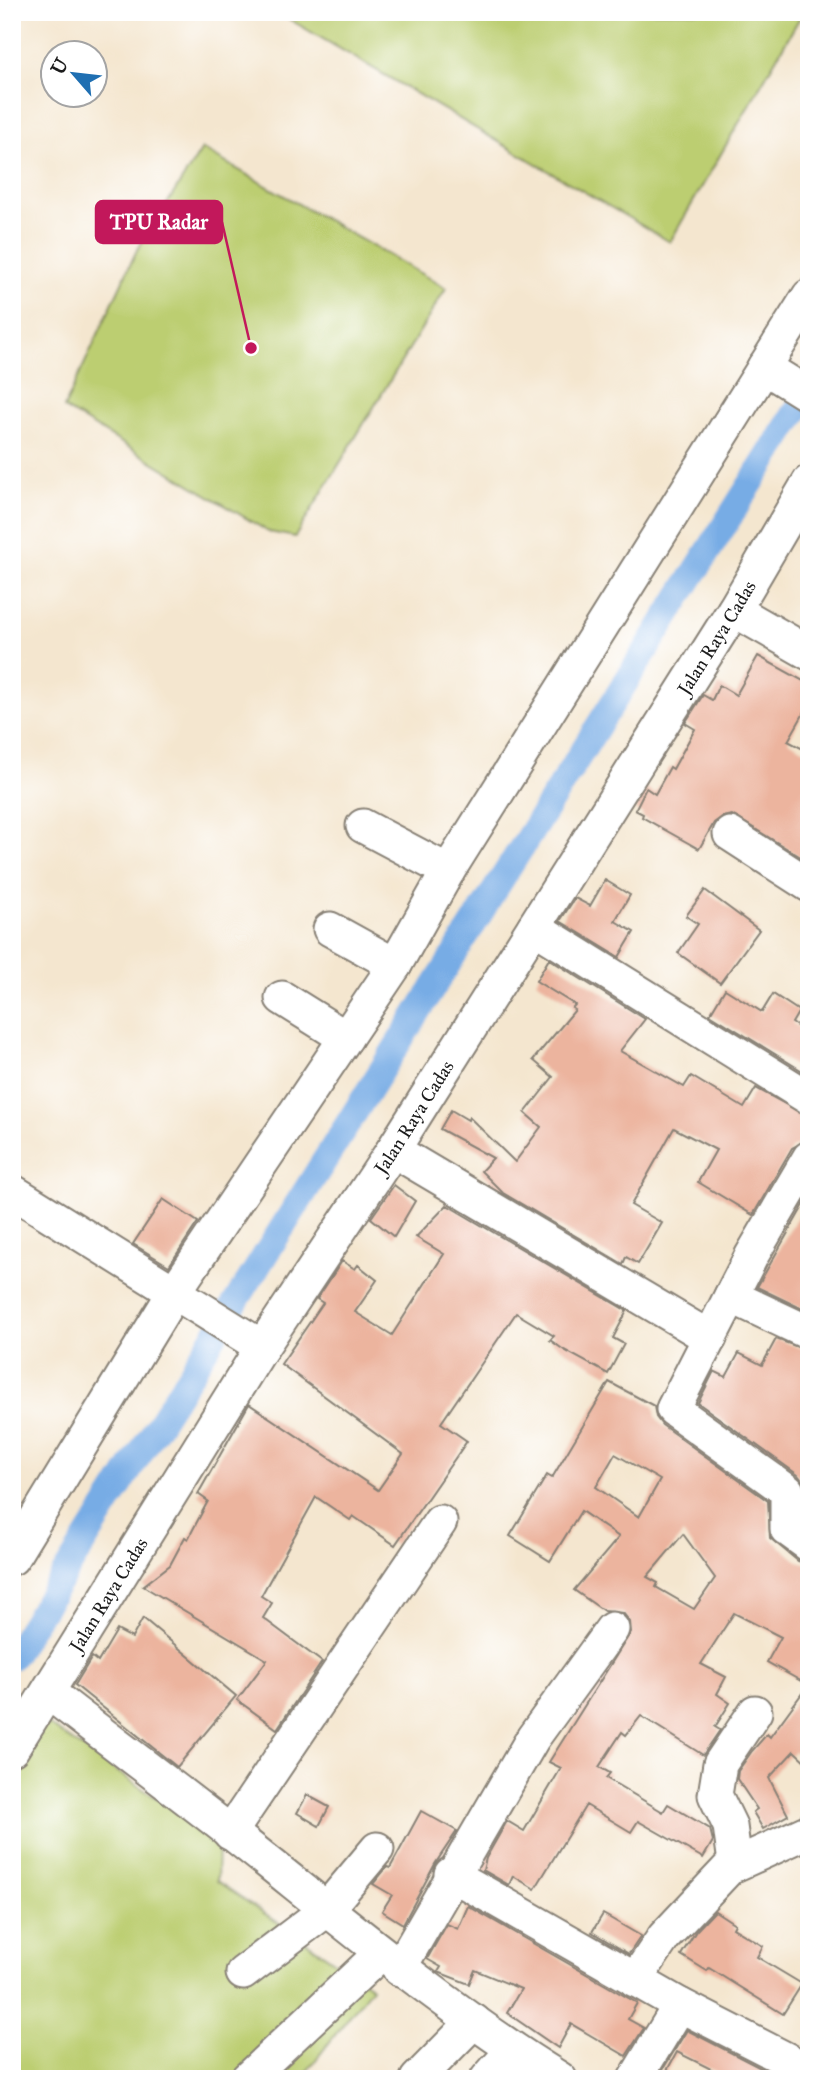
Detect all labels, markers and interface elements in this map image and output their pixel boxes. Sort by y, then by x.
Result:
north arrow [38,38,108,108]
text: U [46,53,74,78]
callout: TPU Radar [96,201,222,243]
text: TPU Radar [109,209,209,235]
street label: Jalan Raya Cadas [671,576,760,701]
street label: Jalan Raya Cadas [368,1056,458,1180]
street label: Jalan Raya Cadas [63,1533,152,1658]

